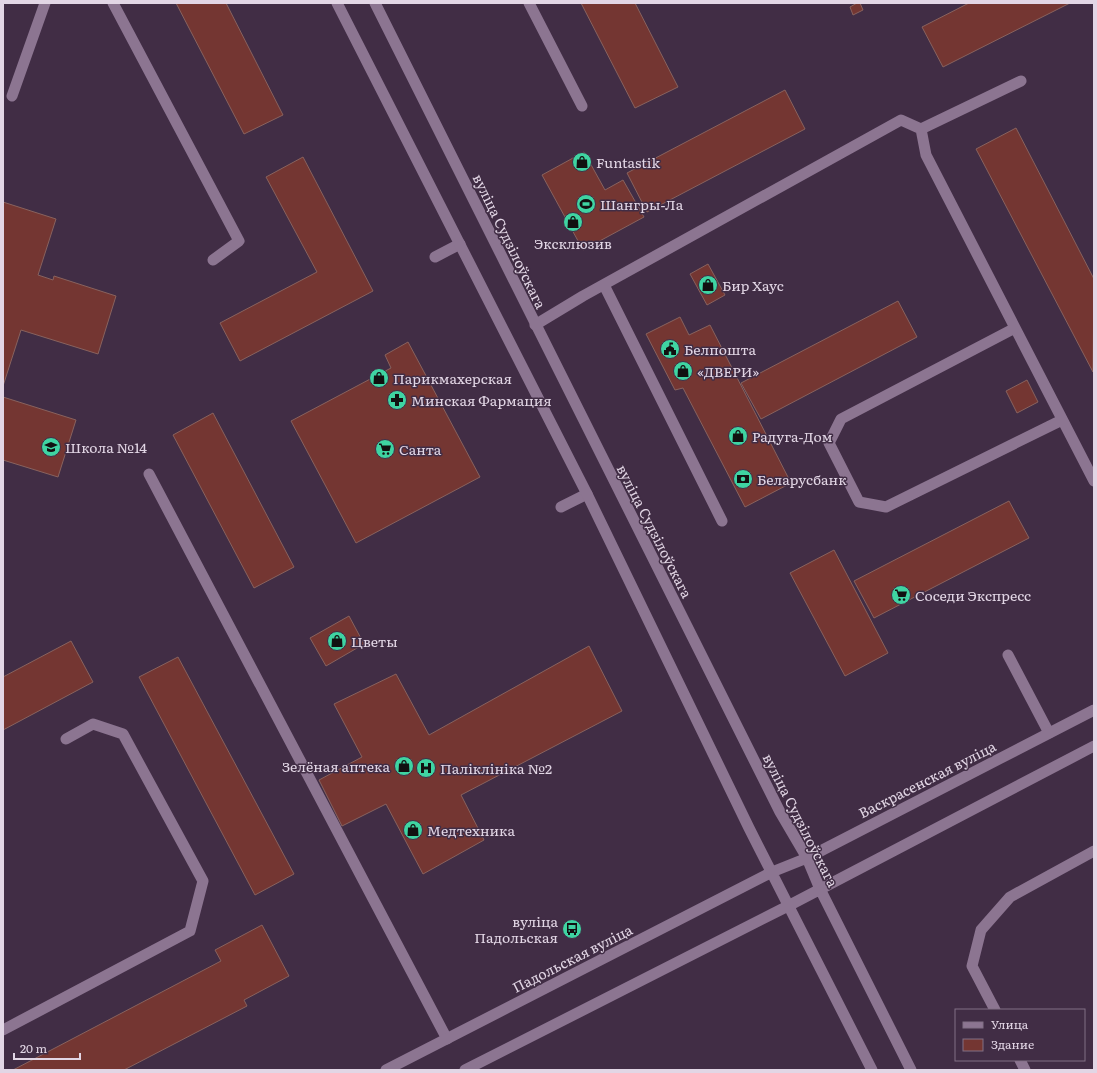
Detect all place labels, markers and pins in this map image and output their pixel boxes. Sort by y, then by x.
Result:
shop icon: Funtastik [571,151,593,173]
place label: Funtastik [596,152,660,172]
sports icon: Шангры-Ла [575,193,597,215]
place label: Шангры-Ла [600,194,684,214]
shop icon: Эксклюзив [562,211,584,233]
place label: Эксклюзив [534,233,612,253]
shop icon: Бир Хаус [697,274,719,296]
place label: Бир Хаус [722,275,784,295]
public building icon: Белпошта [659,338,681,360]
place label: Белпошта [684,339,757,359]
shop icon: «ДВЕРИ» [672,360,694,382]
place label: «ДВЕРИ» [697,361,759,381]
shop icon: Парикмахерская [368,367,390,389]
place label: Парикмахерская [393,368,512,388]
pharmacy icon: Минская Фармация [386,389,408,411]
place label: Минская Фармация [411,390,552,410]
shop icon: Радуга-Дом [727,425,749,447]
place label: Радуга-Дом [752,426,833,446]
school or university icon: Школа №14 [40,436,62,458]
place label: Школа №14 [65,437,147,457]
supermarket icon: Санта [374,438,396,460]
place label: Санта [399,439,442,459]
bank icon: Беларусбанк [732,468,754,490]
place label: Беларусбанк [757,469,847,489]
supermarket icon: Соседи Экспресс [890,584,912,606]
place label: Соседи Экспресс [915,585,1031,605]
shop icon: Цветы [326,630,348,652]
place label: Цветы [351,631,398,651]
shop icon: Зелёная аптека [393,755,415,777]
place label: Зелёная аптека [282,756,390,776]
hospital icon: Паліклініка №2 [415,757,437,779]
place label: Паліклініка №2 [440,758,552,778]
shop icon: Медтехника [402,819,424,841]
place label: Медтехника [427,820,516,840]
place label: вуліца Падольская [474,911,558,947]
bus stop icon: вуліца Падольская [561,918,583,940]

